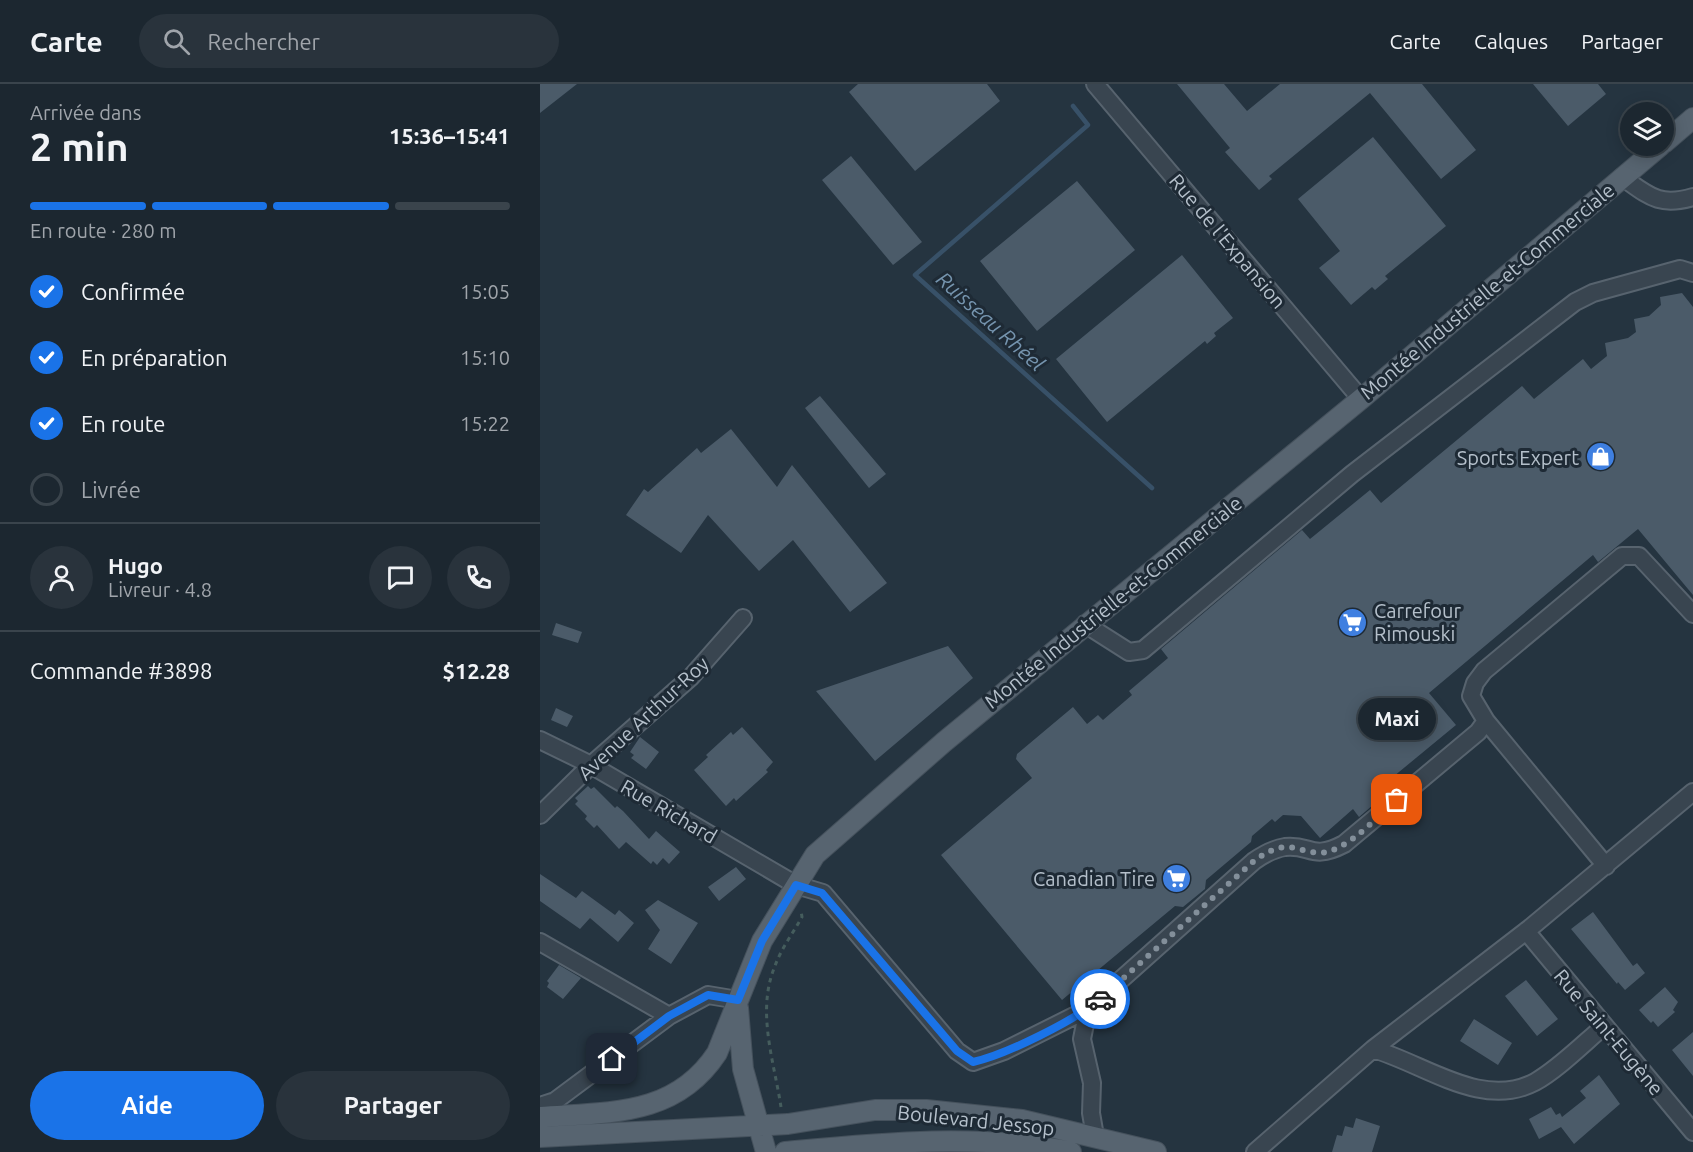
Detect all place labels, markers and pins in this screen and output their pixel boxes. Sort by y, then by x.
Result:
shop icon: Sports Expert [1584,441,1616,473]
place label: Sports Expert [1457,446,1579,469]
place label: Carrefour Rimouski [1374,599,1461,645]
supermarket icon: Carrefour Rimouski [1337,606,1369,638]
callout: Maxi [1358,698,1436,740]
pin [1371,774,1422,825]
supermarket icon: Canadian Tire [1160,862,1192,894]
place label: Canadian Tire [1033,867,1155,890]
pin [586,1033,637,1084]

